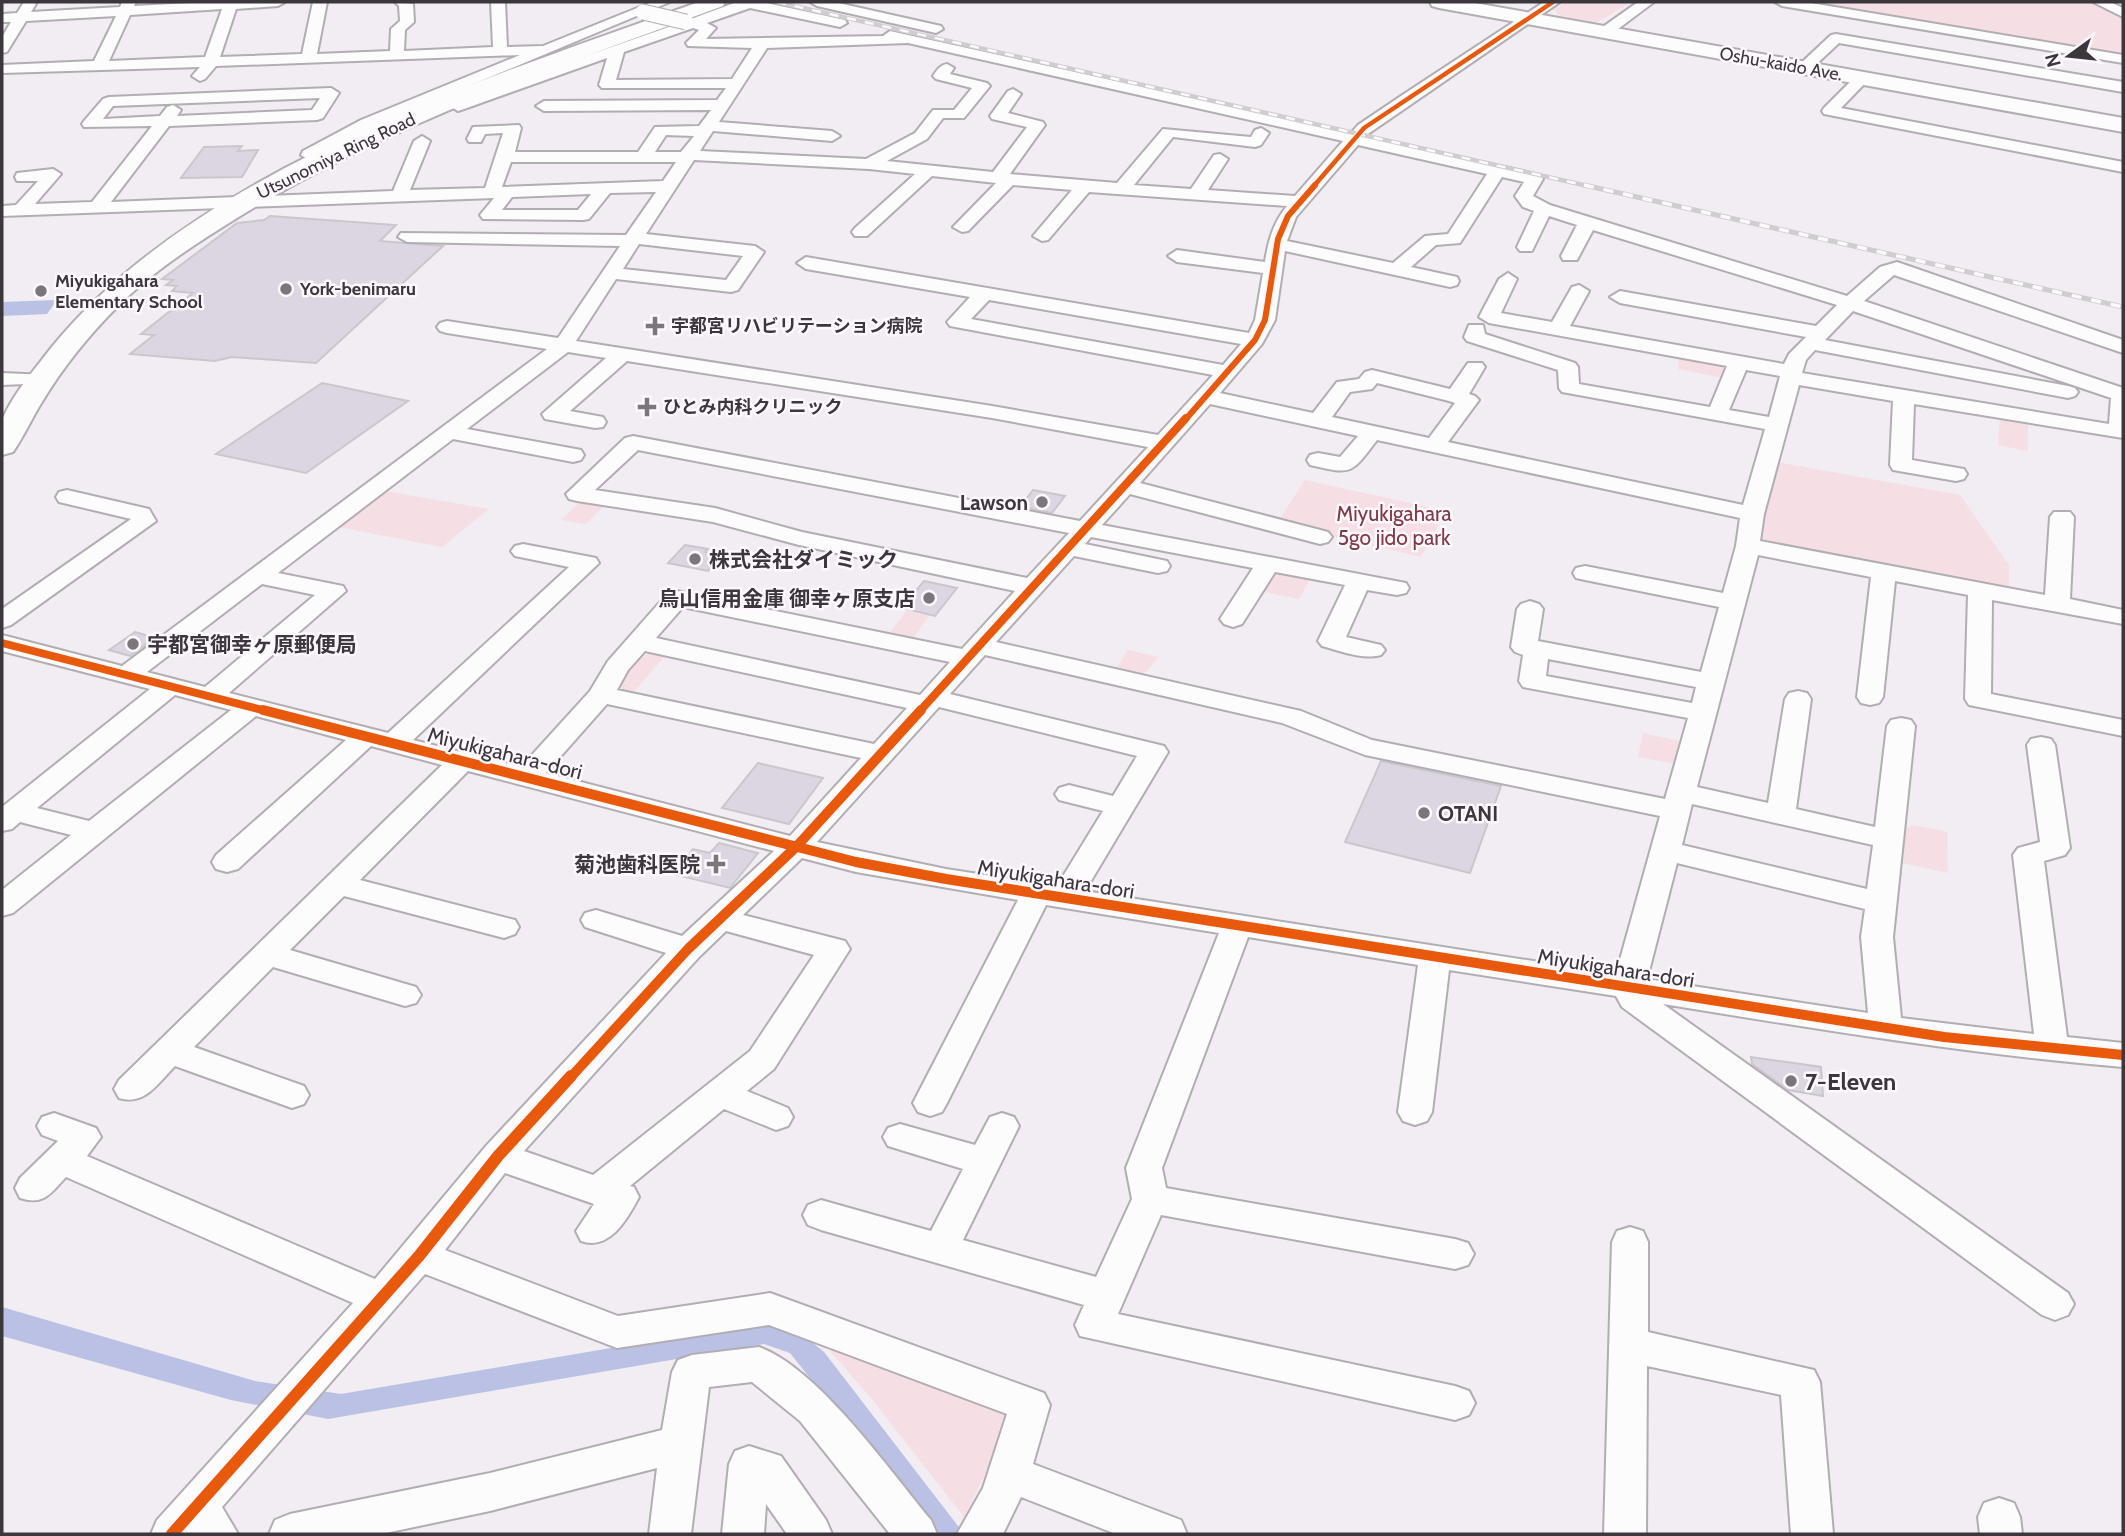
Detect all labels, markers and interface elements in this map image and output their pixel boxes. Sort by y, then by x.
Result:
north arrow [2034,21,2104,91]
street label: Oshu-kaido Ave. [1718,42,1844,86]
text: N [2040,51,2066,70]
street label: Utsunomiya Ring Road [253,108,419,204]
place label: Miyukigahara Elementary School [55,270,203,313]
place label: York-benimaru [299,278,416,300]
marker: York-benimaru [278,281,294,297]
marker: Miyukigahara Elementary School [33,283,49,299]
place label: 宇都宮リハビリテーション病院 [671,315,923,337]
marker: 宇都宮リハビリテーション病院 [645,316,665,336]
place label: ひとみ内科クリニック [663,396,842,418]
marker: ひとみ内科クリニック [637,397,657,417]
place label: Lawson [960,490,1028,515]
marker: Lawson [1034,494,1050,510]
park label: Miyukigahara 5go jido park [1336,501,1452,551]
place label: 株式会社ダイミック [709,547,898,572]
marker: 株式会社ダイミック [687,551,703,567]
place label: 烏山信用金庫 御幸ヶ原支店 [658,586,915,611]
marker: 烏山信用金庫 御幸ヶ原支店 [921,590,937,606]
place label: 宇都宮御幸ヶ原郵便局 [147,632,357,657]
marker: 宇都宮御幸ヶ原郵便局 [125,636,141,652]
street label: Miyukigahara-dori [425,722,585,784]
place label: OTANI [1438,801,1498,826]
marker: OTANI [1416,805,1432,821]
place label: 菊池歯科医院 [574,852,700,877]
marker: 菊池歯科医院 [706,854,726,874]
street label: Miyukigahara-dori [976,854,1136,904]
street label: Miyukigahara-dori [1536,943,1696,993]
place label: 7-Eleven [1805,1067,1896,1096]
marker: 7-Eleven [1783,1073,1799,1089]

